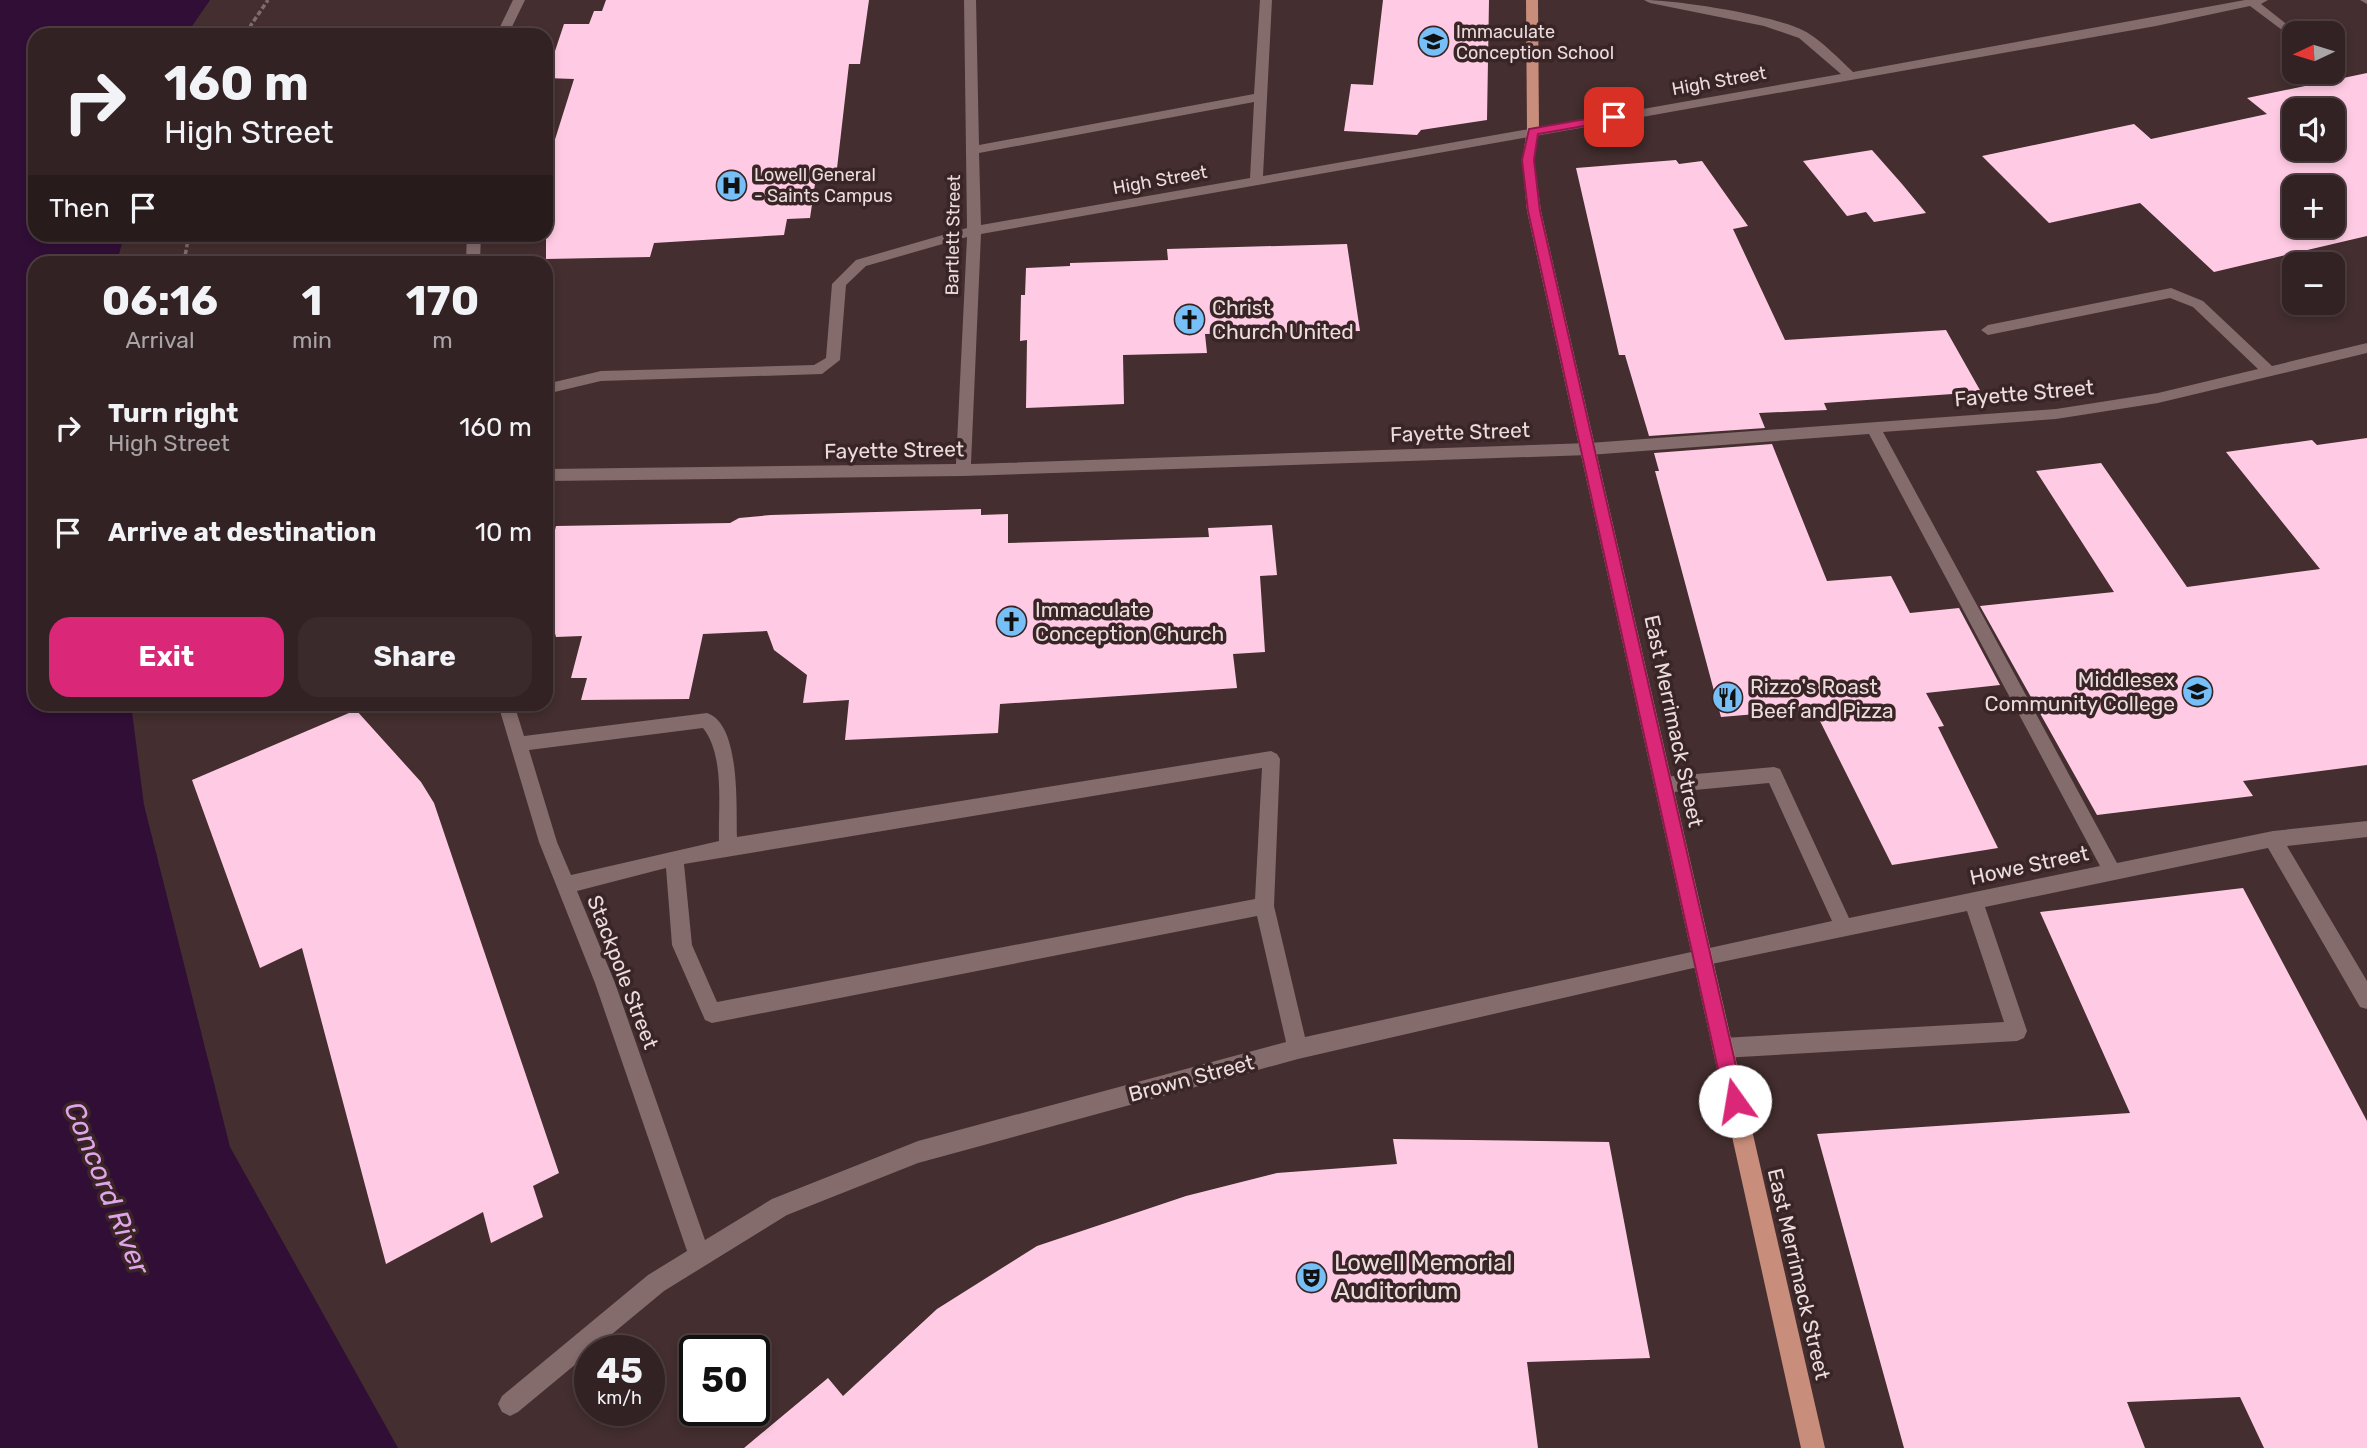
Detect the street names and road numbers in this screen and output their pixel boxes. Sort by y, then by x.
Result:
street label: High Street [1670,62,1768,100]
street label: High Street [1111,161,1209,199]
street label: Bartlett Street [941,174,965,296]
street label: Fayette Street [1953,374,2095,412]
street label: Fayette Street [1390,417,1530,447]
street label: Fayette Street [824,436,964,464]
street label: East Merrimack Street [1639,613,1709,829]
street label: Howe Street [1967,840,2091,890]
street label: Stackpole Street [582,892,664,1052]
street label: Brown Street [1125,1049,1257,1107]
street label: East Merrimack Street [1763,1166,1835,1382]

